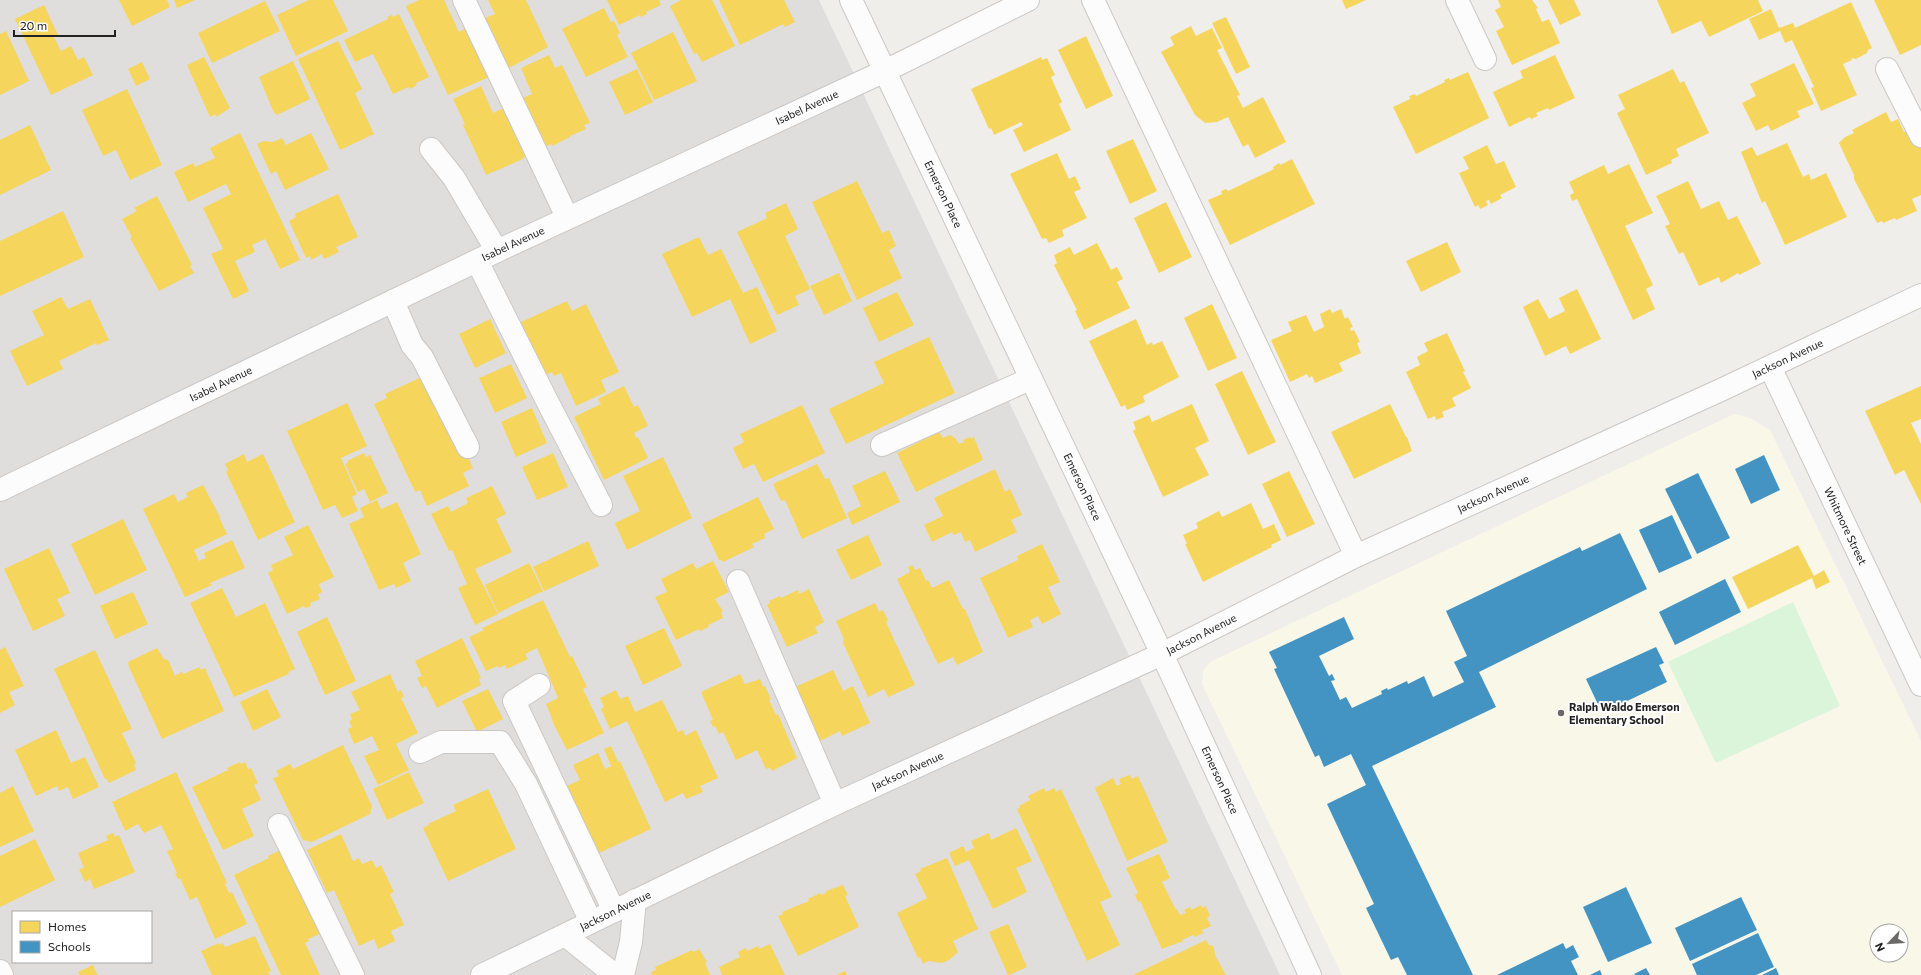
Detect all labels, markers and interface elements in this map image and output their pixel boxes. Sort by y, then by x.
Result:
scale bar [14,12,115,38]
text: 20 m [20,18,47,32]
street label: Isabel Avenue [773,87,840,127]
street label: Emerson Place [922,158,965,230]
street label: Isabel Avenue [479,223,546,264]
street label: Jackson Avenue [1750,335,1825,381]
street label: Isabel Avenue [187,363,254,404]
street label: Emerson Place [1061,451,1105,522]
street label: Jackson Avenue [1455,471,1531,516]
street label: Whitmore Street [1822,485,1870,567]
street label: Jackson Avenue [1164,610,1239,658]
place label: Ralph Waldo Emerson Elementary School [1569,700,1680,726]
marker: Ralph Waldo Emerson Elementary School [1556,708,1566,718]
street label: Emerson Place [1199,744,1242,816]
street label: Jackson Avenue [870,748,945,793]
street label: Jackson Avenue [577,887,653,934]
legend [12,911,152,963]
text: Homes [48,919,86,933]
north arrow [1869,923,1909,963]
text: Schools [48,939,91,953]
text: N [1872,941,1887,954]

